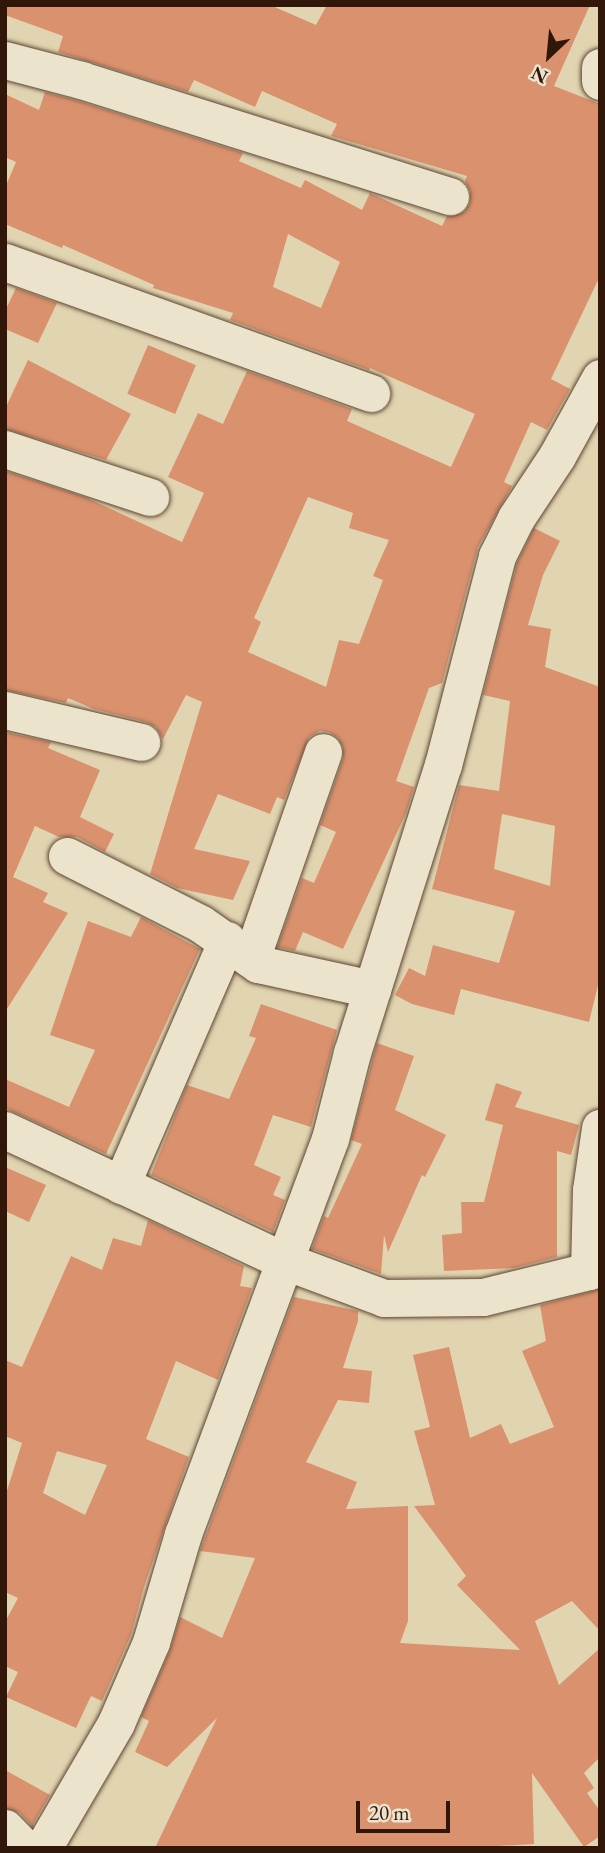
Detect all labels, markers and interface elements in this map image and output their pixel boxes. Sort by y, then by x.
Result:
north arrow [514,21,584,91]
text: N [527,61,552,90]
scale bar [360,1786,454,1830]
text: 20 m [369,1799,410,1826]

